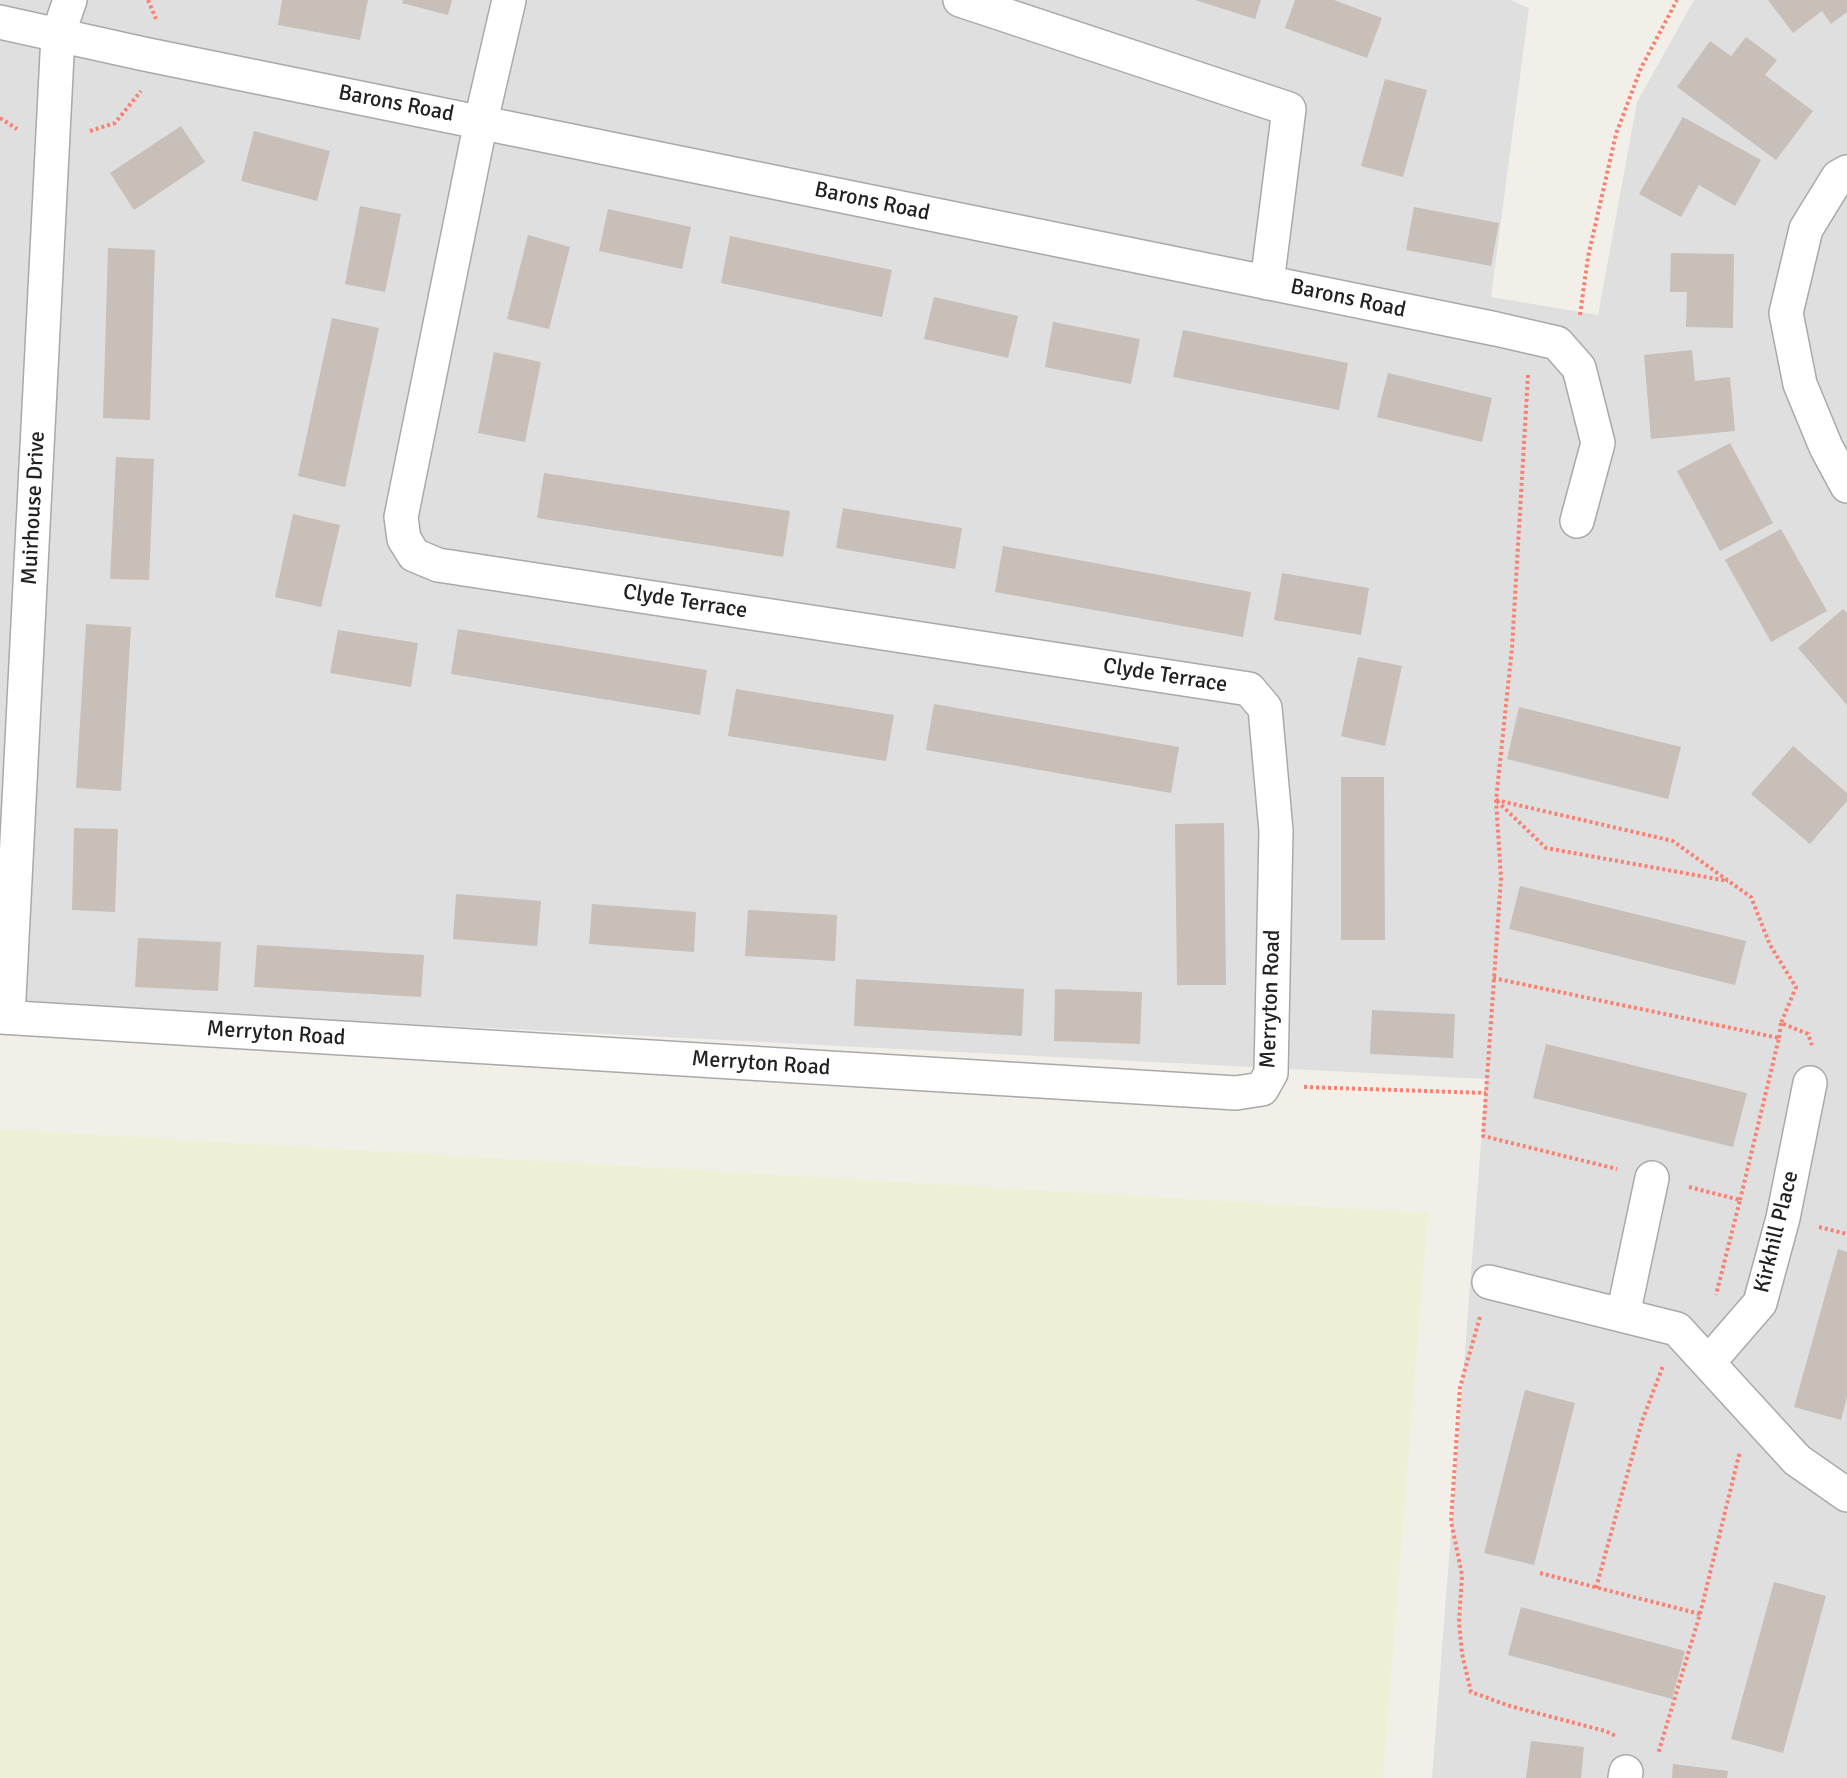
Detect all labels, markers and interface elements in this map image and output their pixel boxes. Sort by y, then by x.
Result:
street label: Barons Road [336,80,456,128]
street label: Barons Road [812,177,932,227]
street label: Barons Road [1288,274,1408,324]
street label: Muirhouse Drive [17,430,51,586]
street label: Clyde Terrace [621,579,749,625]
street label: Clyde Terrace [1101,653,1229,699]
street label: Merryton Road [1255,929,1287,1069]
street label: Merryton Road [206,1016,346,1052]
street label: Merryton Road [691,1046,831,1082]
street label: Kirkhill Place [1749,1168,1805,1296]

